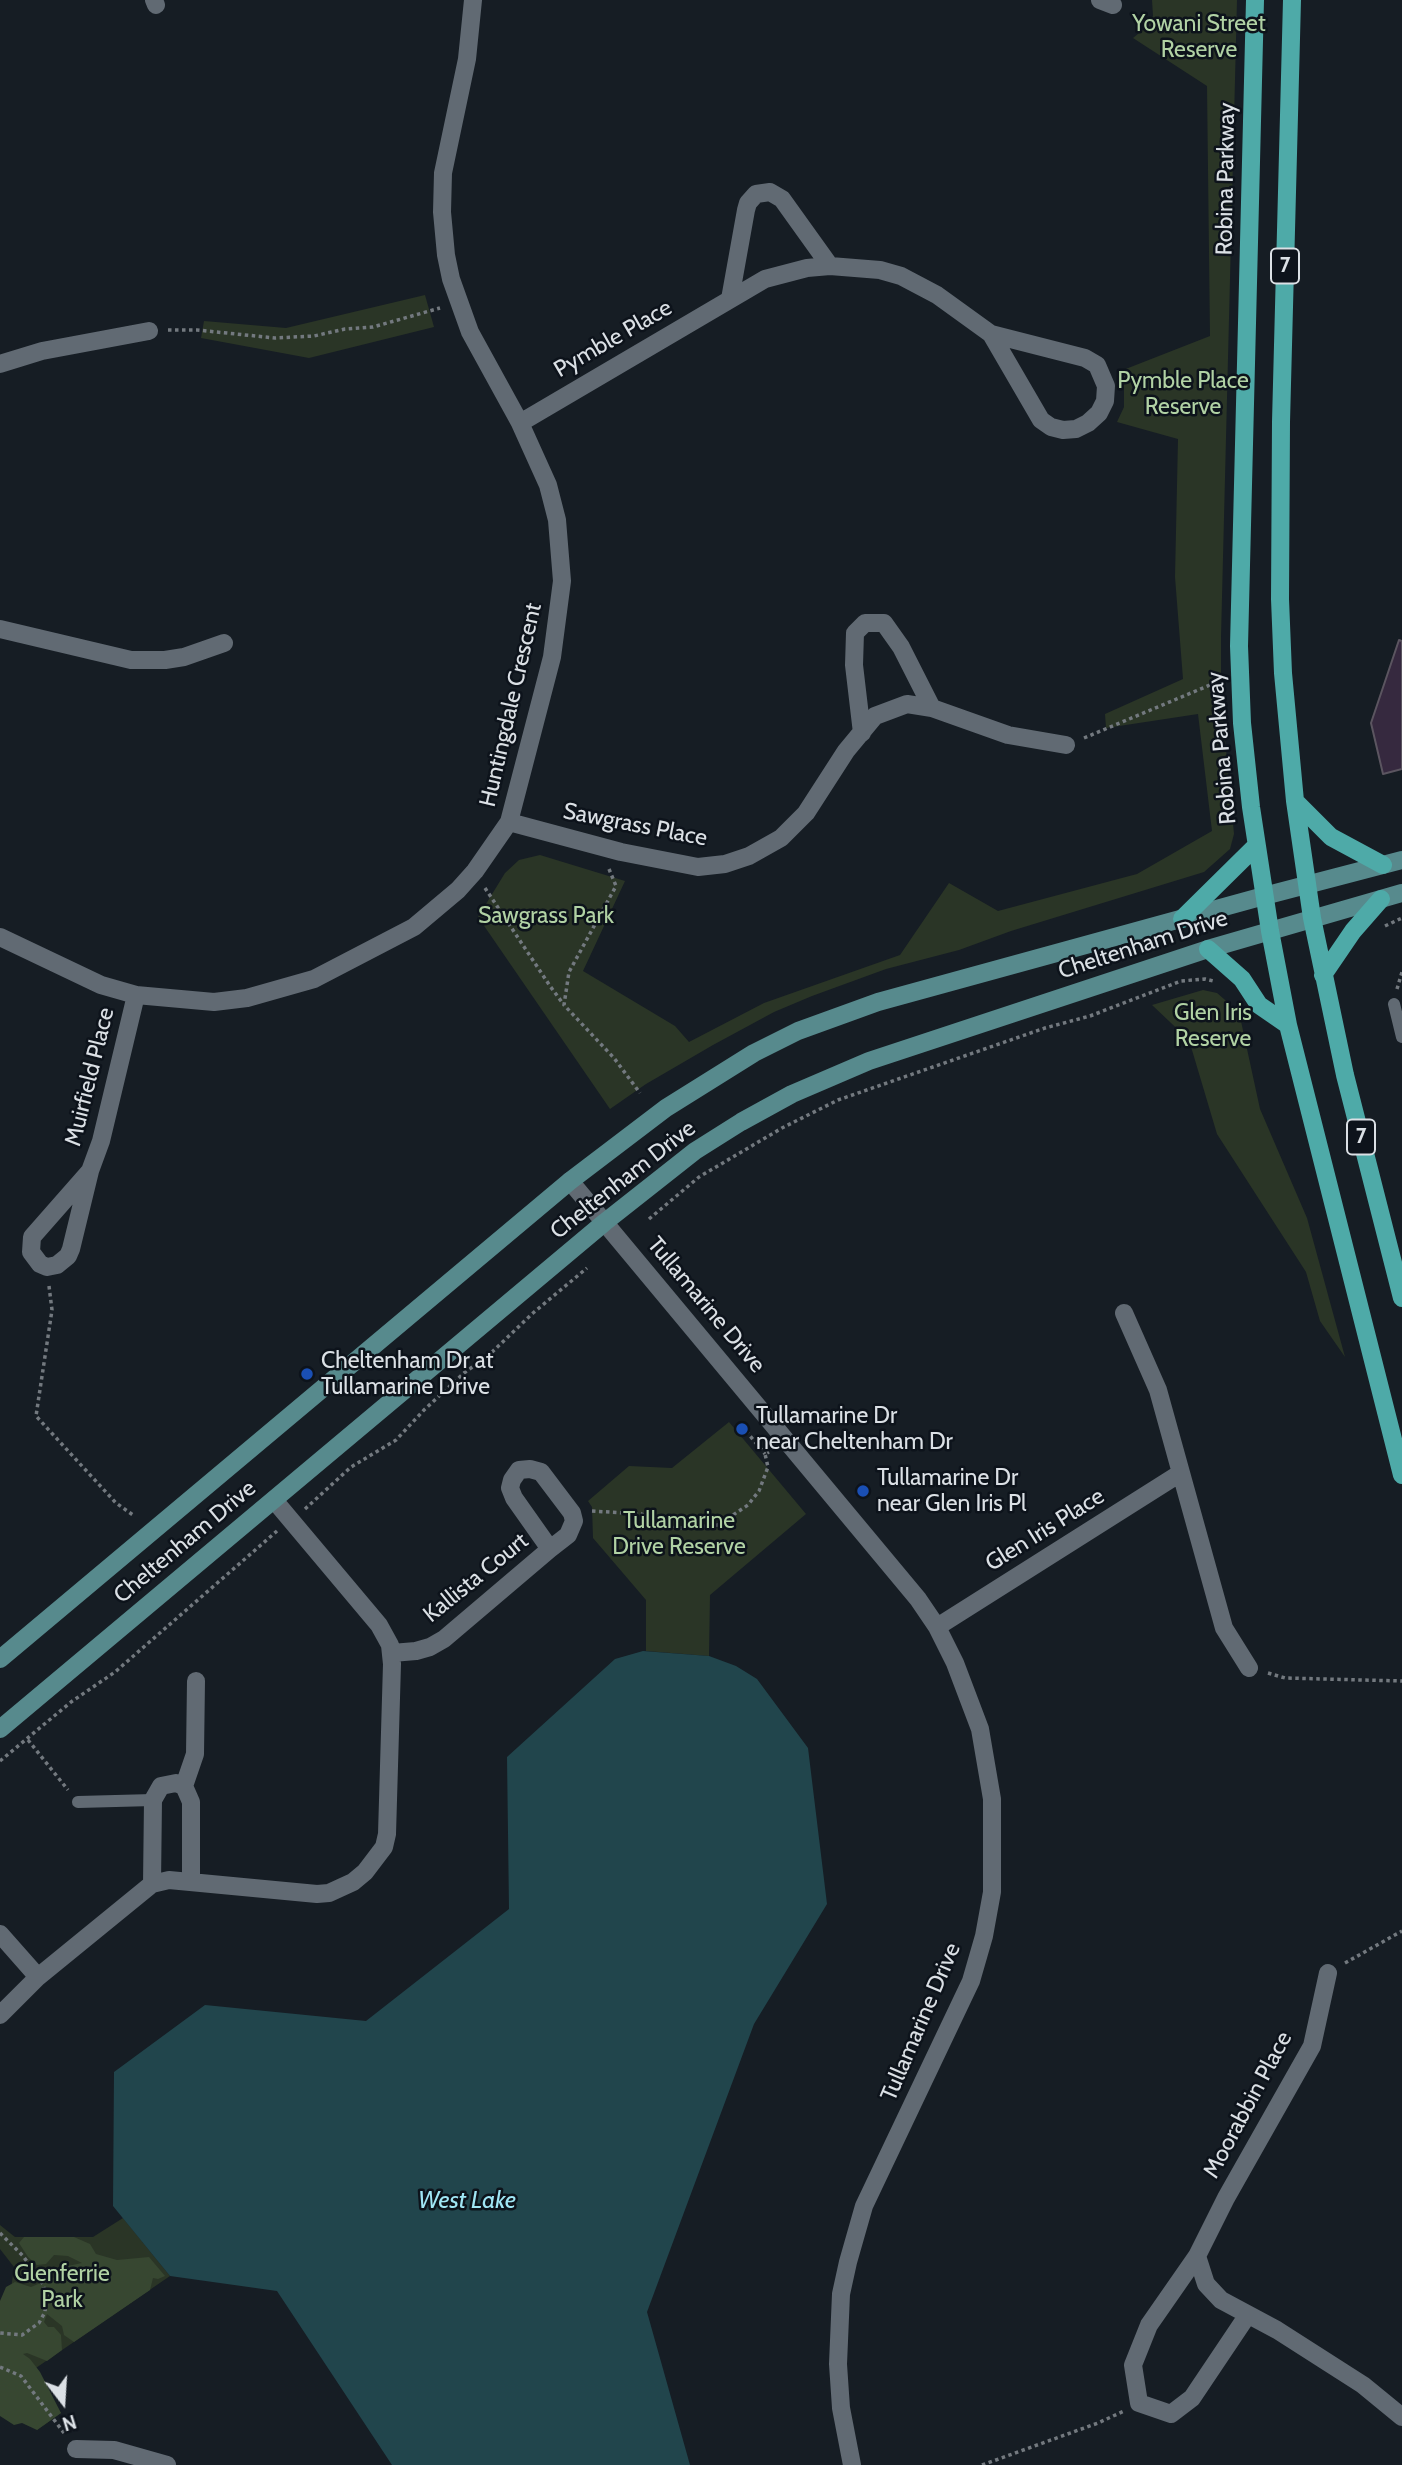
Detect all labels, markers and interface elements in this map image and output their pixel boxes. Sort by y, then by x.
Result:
park label: Yowani Street Reserve [1132,10,1266,64]
street label: Robina Parkway [1211,102,1241,256]
road number: 7 [1271,248,1299,284]
street label: Pymble Place [549,294,677,384]
park label: Pymble Place Reserve [1117,367,1249,421]
street label: Huntingdale Crescent [474,600,548,810]
street label: Robina Parkway [1202,671,1242,825]
street label: Sawgrass Place [561,798,709,852]
park label: Sawgrass Park [478,902,614,930]
street label: Cheltenham Drive [1055,905,1231,985]
park label: Glen Iris Reserve [1174,999,1252,1053]
street label: Muirfield Place [59,1005,121,1149]
street label: Cheltenham Drive [545,1115,701,1245]
road number: 7 [1347,1120,1375,1154]
street label: Tullamarine Drive [641,1231,771,1379]
place label: Cheltenham Dr at Tullamarine Drive [321,1347,493,1401]
marker: Cheltenham Dr at Tullamarine Drive [299,1366,315,1382]
place label: Tullamarine Dr near Cheltenham Dr [756,1402,953,1456]
marker: Tullamarine Dr near Cheltenham Dr [734,1421,750,1437]
place label: Tullamarine Dr near Glen Iris Pl [877,1464,1027,1518]
street label: Cheltenham Drive [109,1475,261,1609]
marker: Tullamarine Dr near Glen Iris Pl [855,1483,871,1499]
street label: Glen Iris Place [981,1483,1109,1577]
park label: Tullamarine Drive Reserve [612,1507,746,1561]
street label: Kallista Court [418,1527,534,1629]
street label: Tullamarine Drive [875,1939,967,2105]
street label: Moorabbin Place [1198,2027,1298,2183]
water label: West Lake [418,2187,516,2215]
park label: Glenferrie Park [14,2260,110,2314]
north arrow [28,2367,98,2437]
text: N [59,2410,79,2436]

